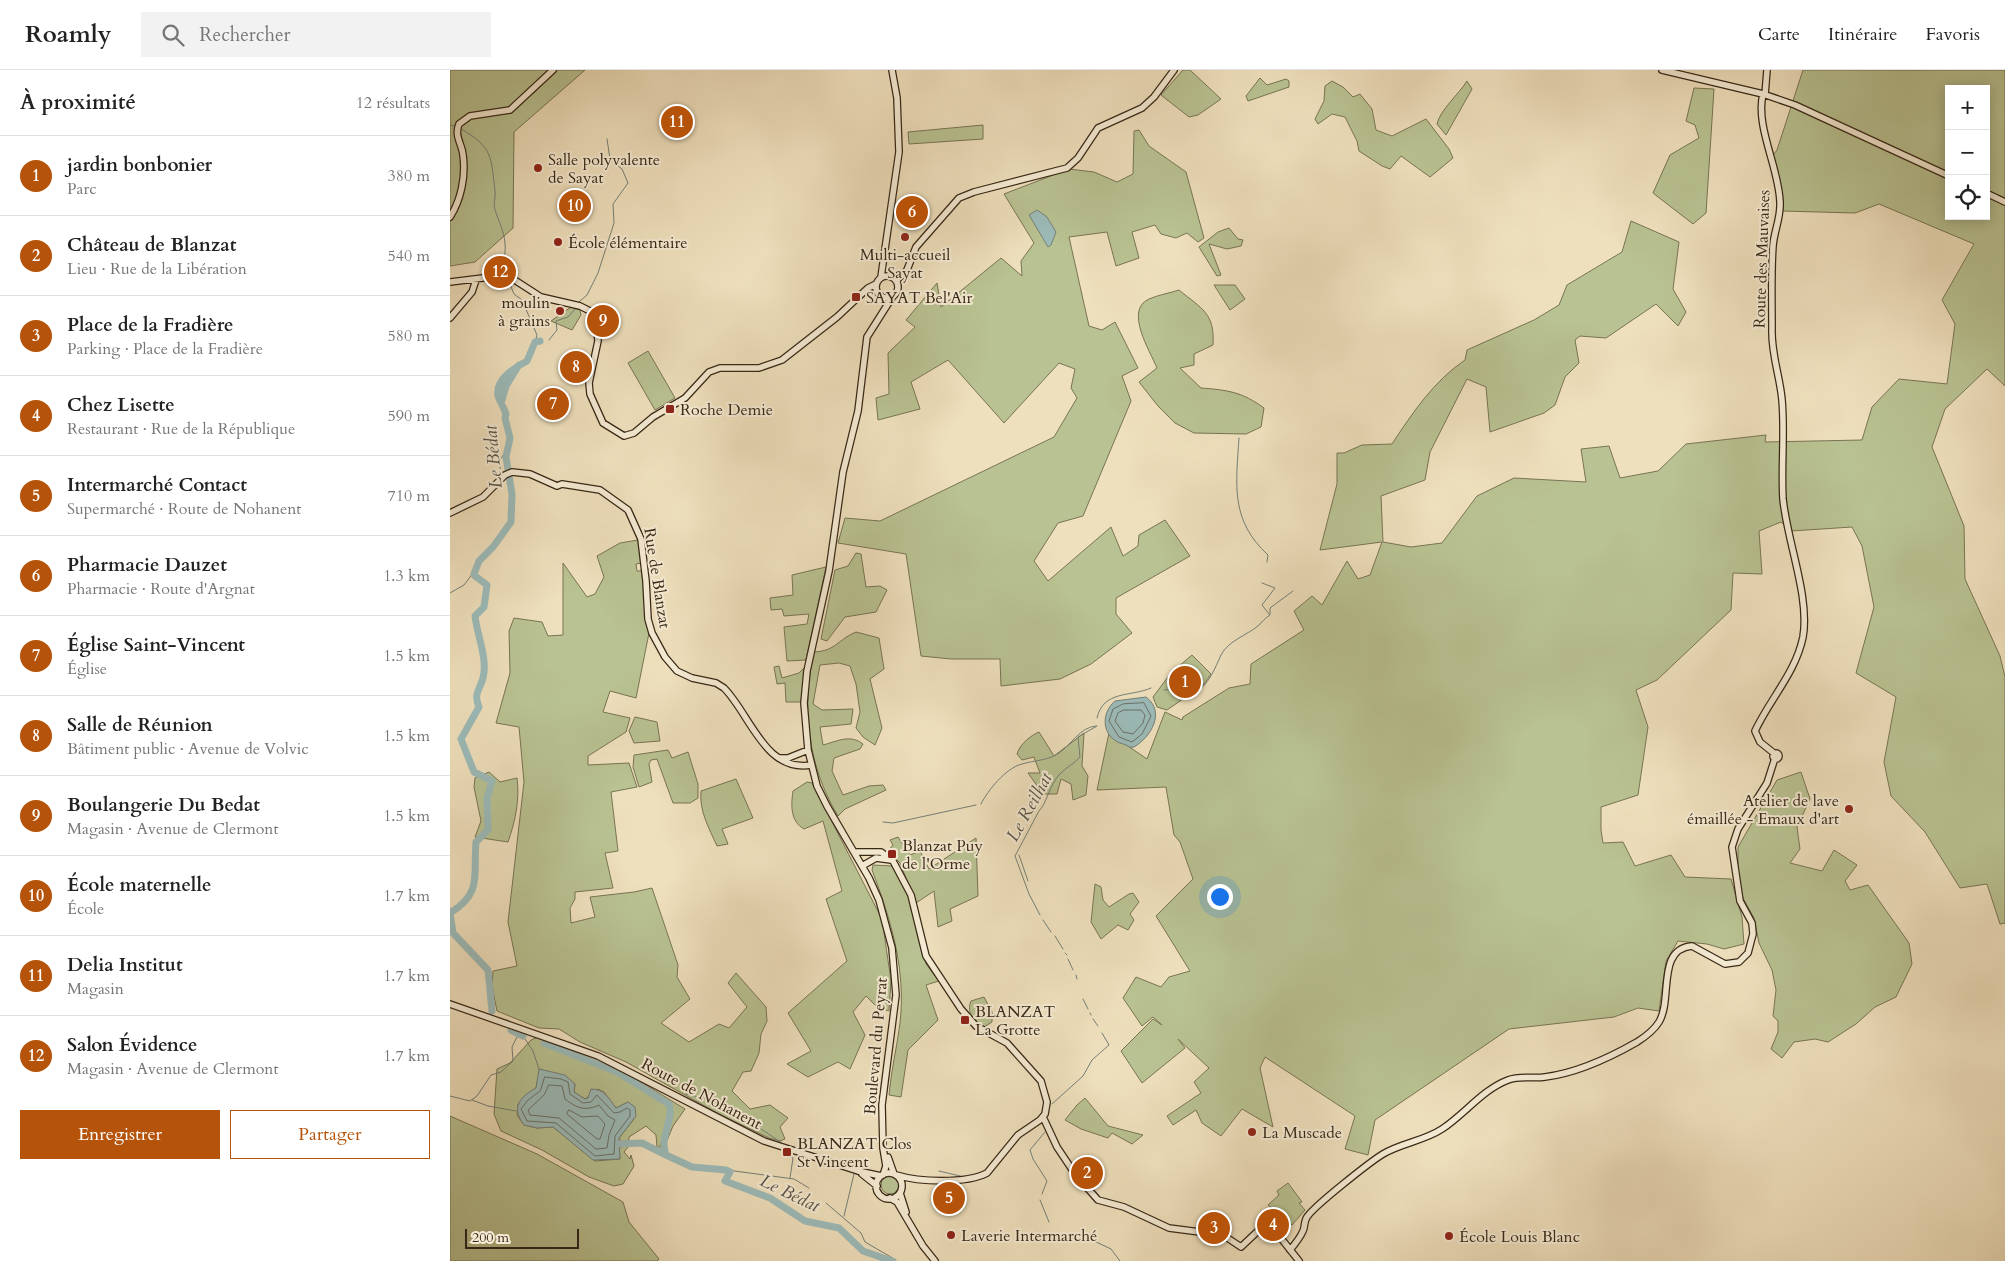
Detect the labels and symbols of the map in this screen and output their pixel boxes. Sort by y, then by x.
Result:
pin: 11 [661,103,693,141]
place label: Salle polyvalente de Sayat [548,149,660,189]
marker: Salle polyvalente de Sayat [532,162,544,174]
pin: 10 [559,187,591,225]
street label: Route des Mauvaises [1749,189,1775,329]
pin: 6 [896,193,928,231]
marker: Multi-accueil Sayat [899,231,911,243]
place label: École élémentaire [568,232,688,254]
marker: École élémentaire [552,236,564,248]
place label: Multi-accueil Sayat [860,244,950,284]
pin: 12 [484,253,516,291]
place label: SAYAT Bel'Air [866,287,972,309]
marker: SAYAT Bel'Air [850,291,862,303]
place label: moulin à grains [498,292,550,332]
pin: 9 [587,302,619,340]
marker: moulin à grains [554,305,566,317]
pin: 8 [560,348,592,386]
pin: 7 [537,385,569,423]
place label: Roche Demie [680,399,773,421]
marker: Roche Demie [664,403,676,415]
water label: Le Bédat [478,423,509,490]
street label: Rue de Blanzat [638,526,676,630]
pin: 1 [1169,663,1201,701]
water label: Le Reilhat [1000,768,1059,846]
place label: Atelier de lave émaillée - Emaux d'art [1687,790,1839,830]
marker: Atelier de lave émaillée - Emaux d'art [1843,803,1855,815]
place label: Blanzat Puy de l'Orme [902,835,984,875]
marker: Blanzat Puy de l'Orme [886,848,898,860]
your location [1207,884,1233,910]
street label: Boulevard du Peyrat [859,976,893,1116]
place label: BLANZAT La Grotte [975,1001,1055,1041]
marker: BLANZAT La Grotte [959,1014,971,1026]
street label: Route de Nohanent [637,1053,766,1135]
place label: La Muscade [1262,1122,1342,1144]
marker: La Muscade [1246,1126,1258,1138]
place label: BLANZAT Clos St Vincent [797,1133,912,1173]
marker: BLANZAT Clos St Vincent [781,1146,793,1158]
pin: 2 [1071,1154,1103,1192]
water label: Le Bédat [756,1168,825,1219]
pin: 5 [933,1179,965,1217]
pin: 4 [1257,1206,1289,1244]
pin: 3 [1198,1209,1230,1247]
place label: Laverie Intermarché [961,1225,1097,1247]
scale bar [465,1226,579,1249]
place label: École Louis Blanc [1459,1226,1580,1248]
marker: Laverie Intermarché [945,1229,957,1241]
marker: École Louis Blanc [1443,1230,1455,1242]

